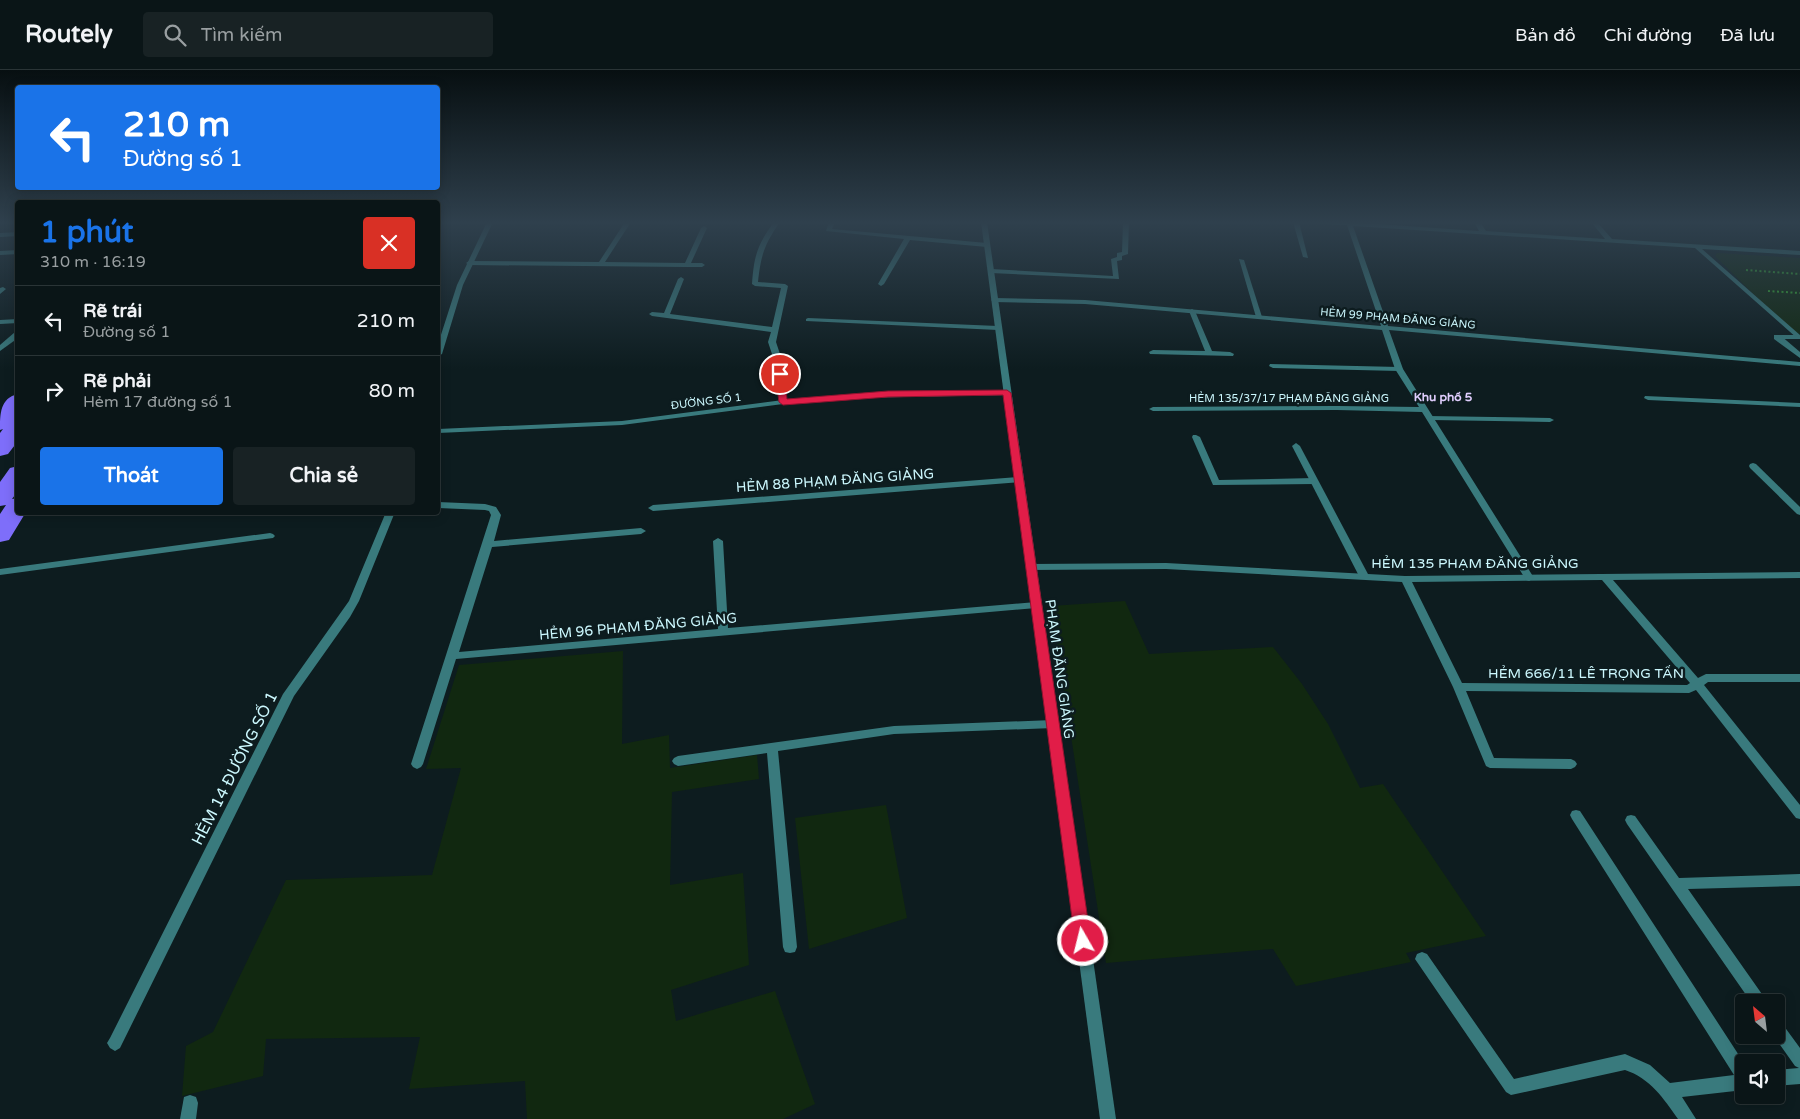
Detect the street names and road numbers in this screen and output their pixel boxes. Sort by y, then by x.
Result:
street label: HẺM 99 PHẠM ĐĂNG GIẢNG [1320,304,1476,332]
street label: ĐƯỜNG SỐ 1 [670,390,742,412]
street label: HẺM 135/37/17 PHẠM ĐĂNG GIẢNG [1189,391,1389,405]
street label: HẺM 88 PHẠM ĐĂNG GIẢNG [735,465,935,496]
street label: HẺM 135 PHẠM ĐĂNG GIẢNG [1371,555,1579,572]
street label: PHẠM ĐĂNG GIẢNG [1041,598,1078,740]
street label: HẺM 96 PHẠM ĐĂNG GIẢNG [538,609,738,644]
street label: HẺM 666/11 LÊ TRỌNG TẤN [1488,665,1684,682]
street label: HẺM 14 ĐƯỜNG SỐ 1 [187,688,282,849]

